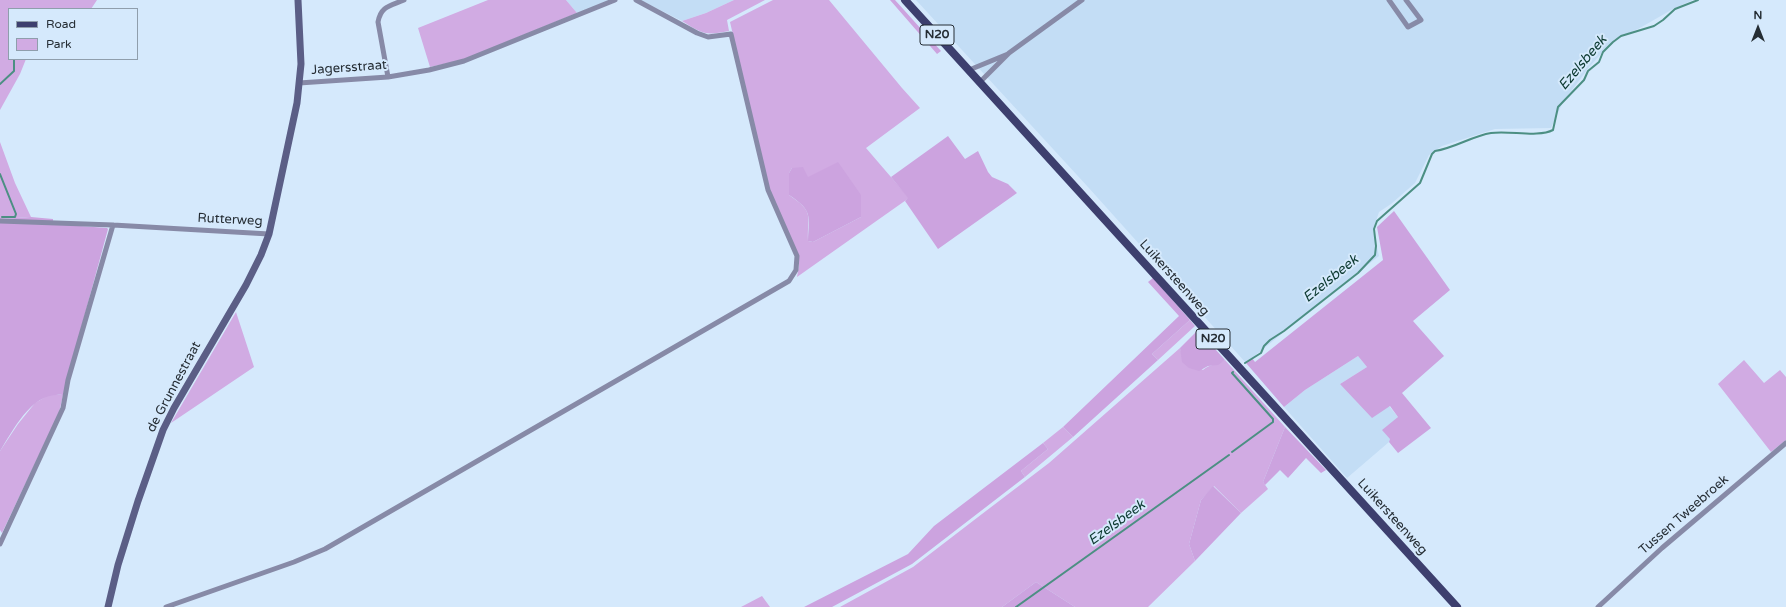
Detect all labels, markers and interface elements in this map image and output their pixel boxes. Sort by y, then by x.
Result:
legend [8,8,138,60]
north arrow [1738,8,1778,48]
text: N [1754,9,1762,22]
text: Road [46,17,76,31]
road number: N20 [920,25,954,45]
water label: Ezelsbeek [1555,32,1611,94]
text: Park [46,37,72,51]
street label: Jagersstraat [311,58,387,78]
street label: Rutterweg [197,211,263,229]
street label: Luikersteenweg [1136,237,1212,319]
water label: Ezelsbeek [1300,252,1362,306]
road number: N20 [1196,329,1230,349]
street label: de Grunnestraat [144,339,204,435]
street label: Tussen Tweebroek [1636,472,1732,558]
street label: Luikersteenweg [1354,476,1430,558]
water label: Ezelsbeek [1085,497,1149,549]

